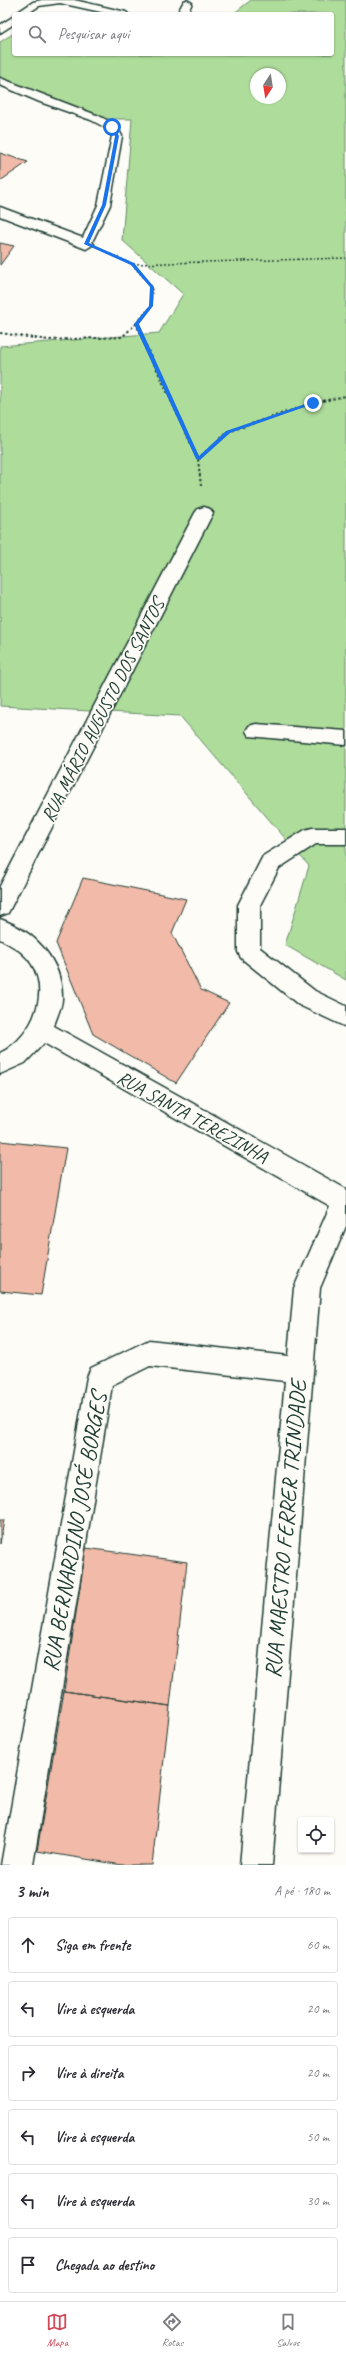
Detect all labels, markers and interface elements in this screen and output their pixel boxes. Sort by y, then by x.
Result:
search box [12,12,334,56]
icon: search [26,23,48,45]
text: Pesquisar aqui [58,25,129,44]
north arrow [250,68,286,104]
route start [103,118,121,136]
route end [304,394,322,412]
street label: RUA MÁRIO AUGUSTO DOS SANTOS [36,592,171,826]
street label: RUA SANTA TEREZINHA [113,1065,273,1169]
street label: RUA MAESTRO FERRER TRINDADE [258,1376,313,1679]
street label: RUA BERNARDINO JOSÉ BORGES [36,1386,114,1674]
map controls [298,1817,334,1853]
button: locate [298,1817,334,1853]
text: 3 min [16,1881,49,1902]
text: A pé · 180 m [274,1883,330,1899]
icon: ahead [17,1934,39,1956]
text: Siga em frente [55,1936,131,1955]
text: 60 m [307,1937,329,1953]
icon: left [17,1998,39,2020]
text: Vire à esquerda [55,2000,134,2019]
text: 20 m [307,2001,329,2017]
icon: right [17,2062,39,2084]
text: Vire à direita [55,2064,124,2083]
text: 20 m [307,2065,329,2081]
icon: left [17,2126,39,2148]
text: Vire à esquerda [55,2128,134,2147]
text: 50 m [307,2129,329,2145]
icon: left [17,2190,39,2212]
text: Vire à esquerda [55,2192,134,2211]
text: 30 m [307,2193,329,2209]
icon: arrive [17,2254,39,2276]
text: Chegada ao destino [55,2256,154,2275]
tab: Mapa [46,2311,68,2349]
tab: Rotas [161,2311,183,2349]
tab: Salvos [276,2311,300,2349]

